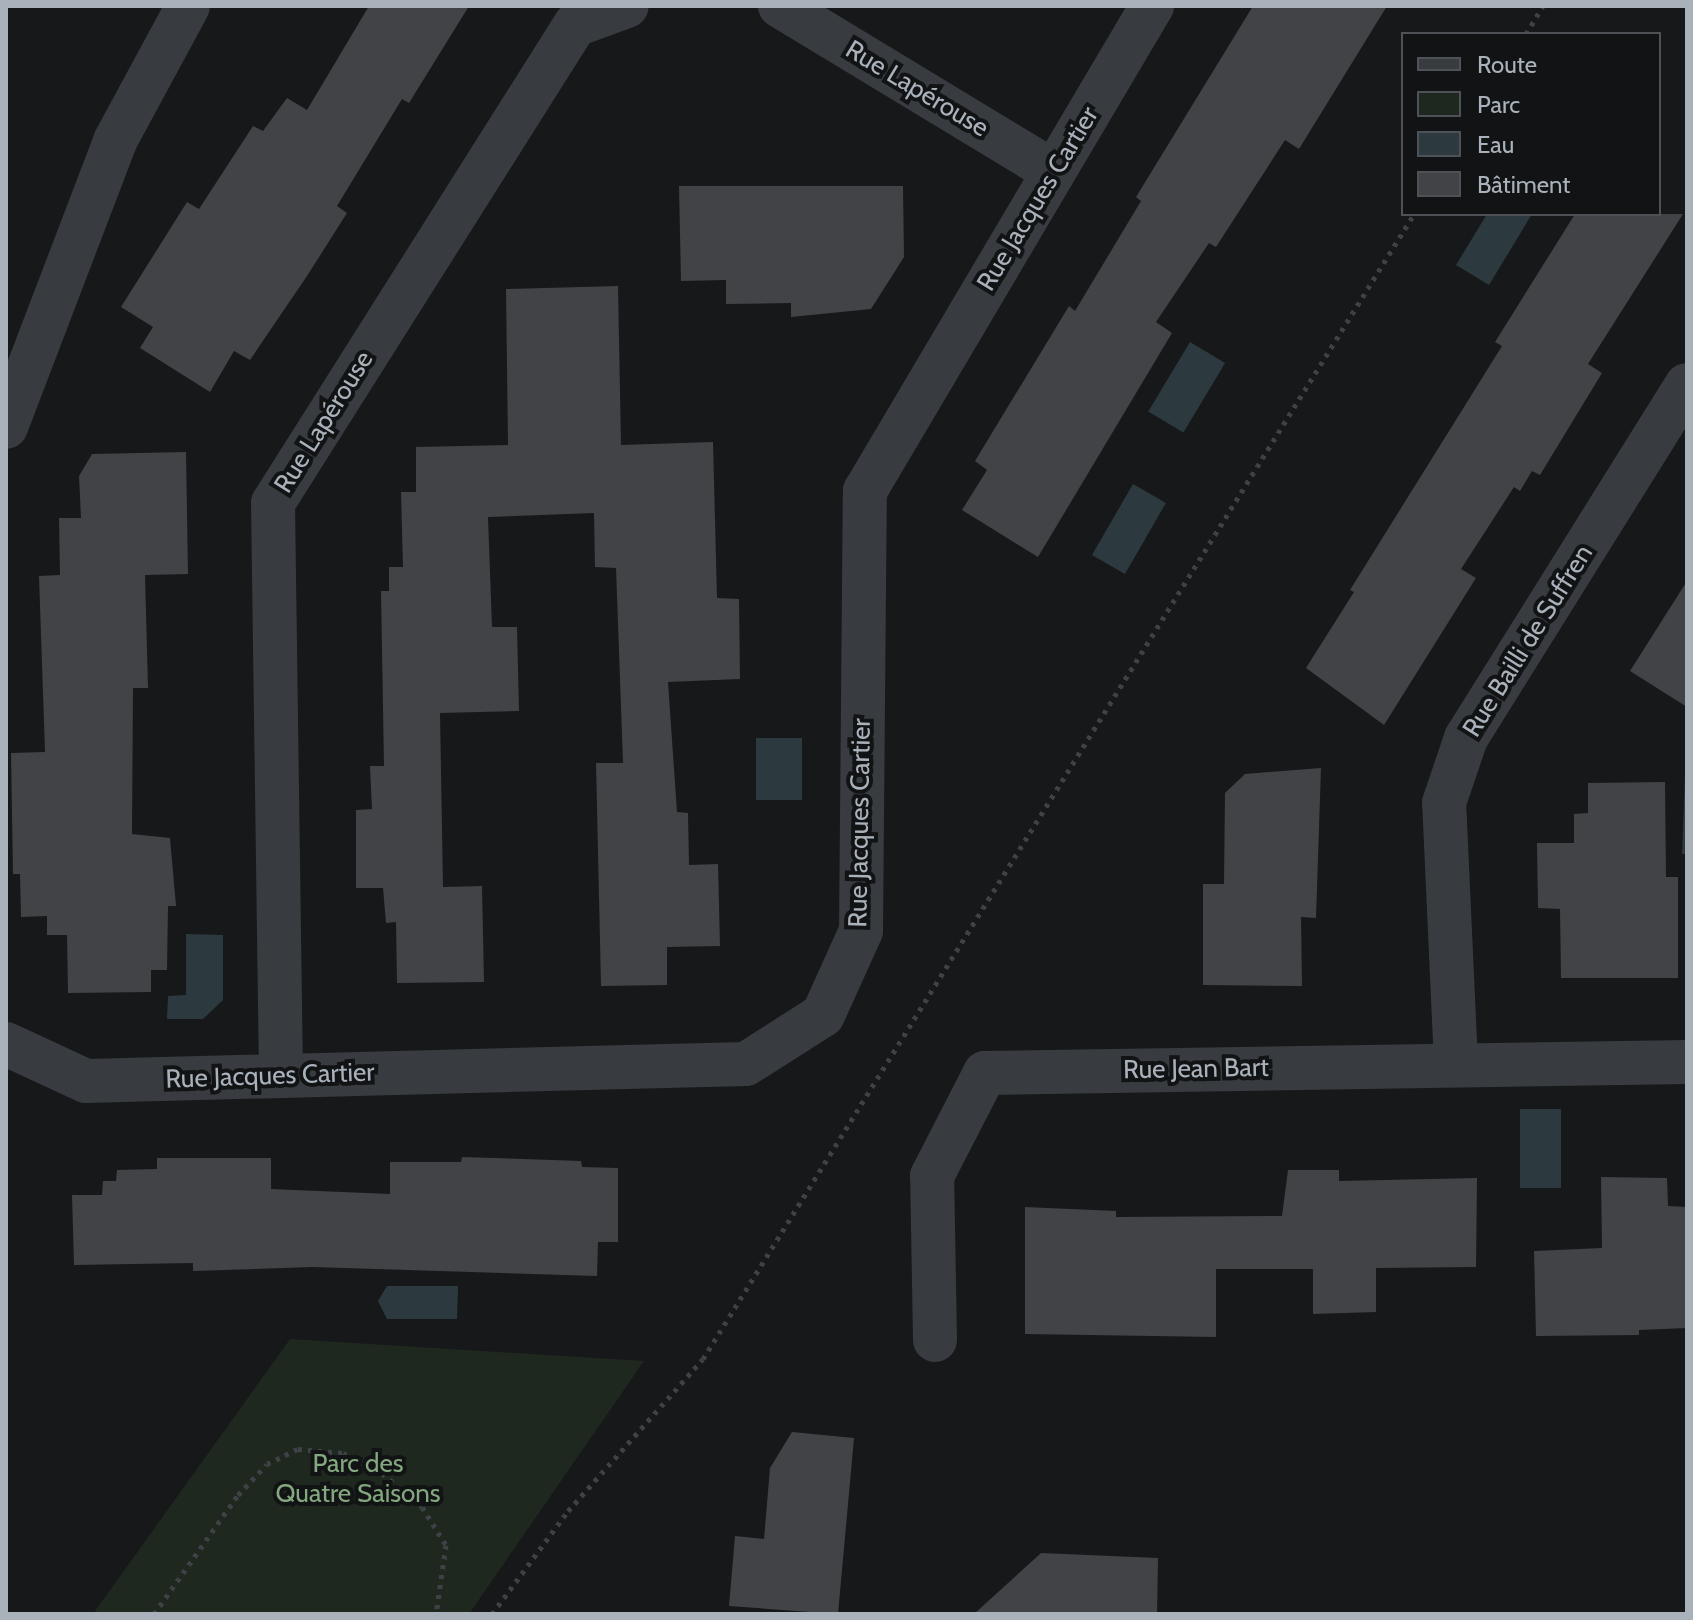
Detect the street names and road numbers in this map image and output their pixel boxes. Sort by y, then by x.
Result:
street label: Rue Lapérouse [840,34,994,144]
street label: Rue Jacques Cartier [971,101,1105,297]
street label: Rue Lapérouse [268,345,380,499]
street label: Rue Bailli de Suffren [1456,539,1600,743]
street label: Rue Jacques Cartier [843,718,877,928]
street label: Rue Jean Bart [1123,1052,1269,1086]
street label: Rue Jacques Cartier [165,1057,375,1095]

